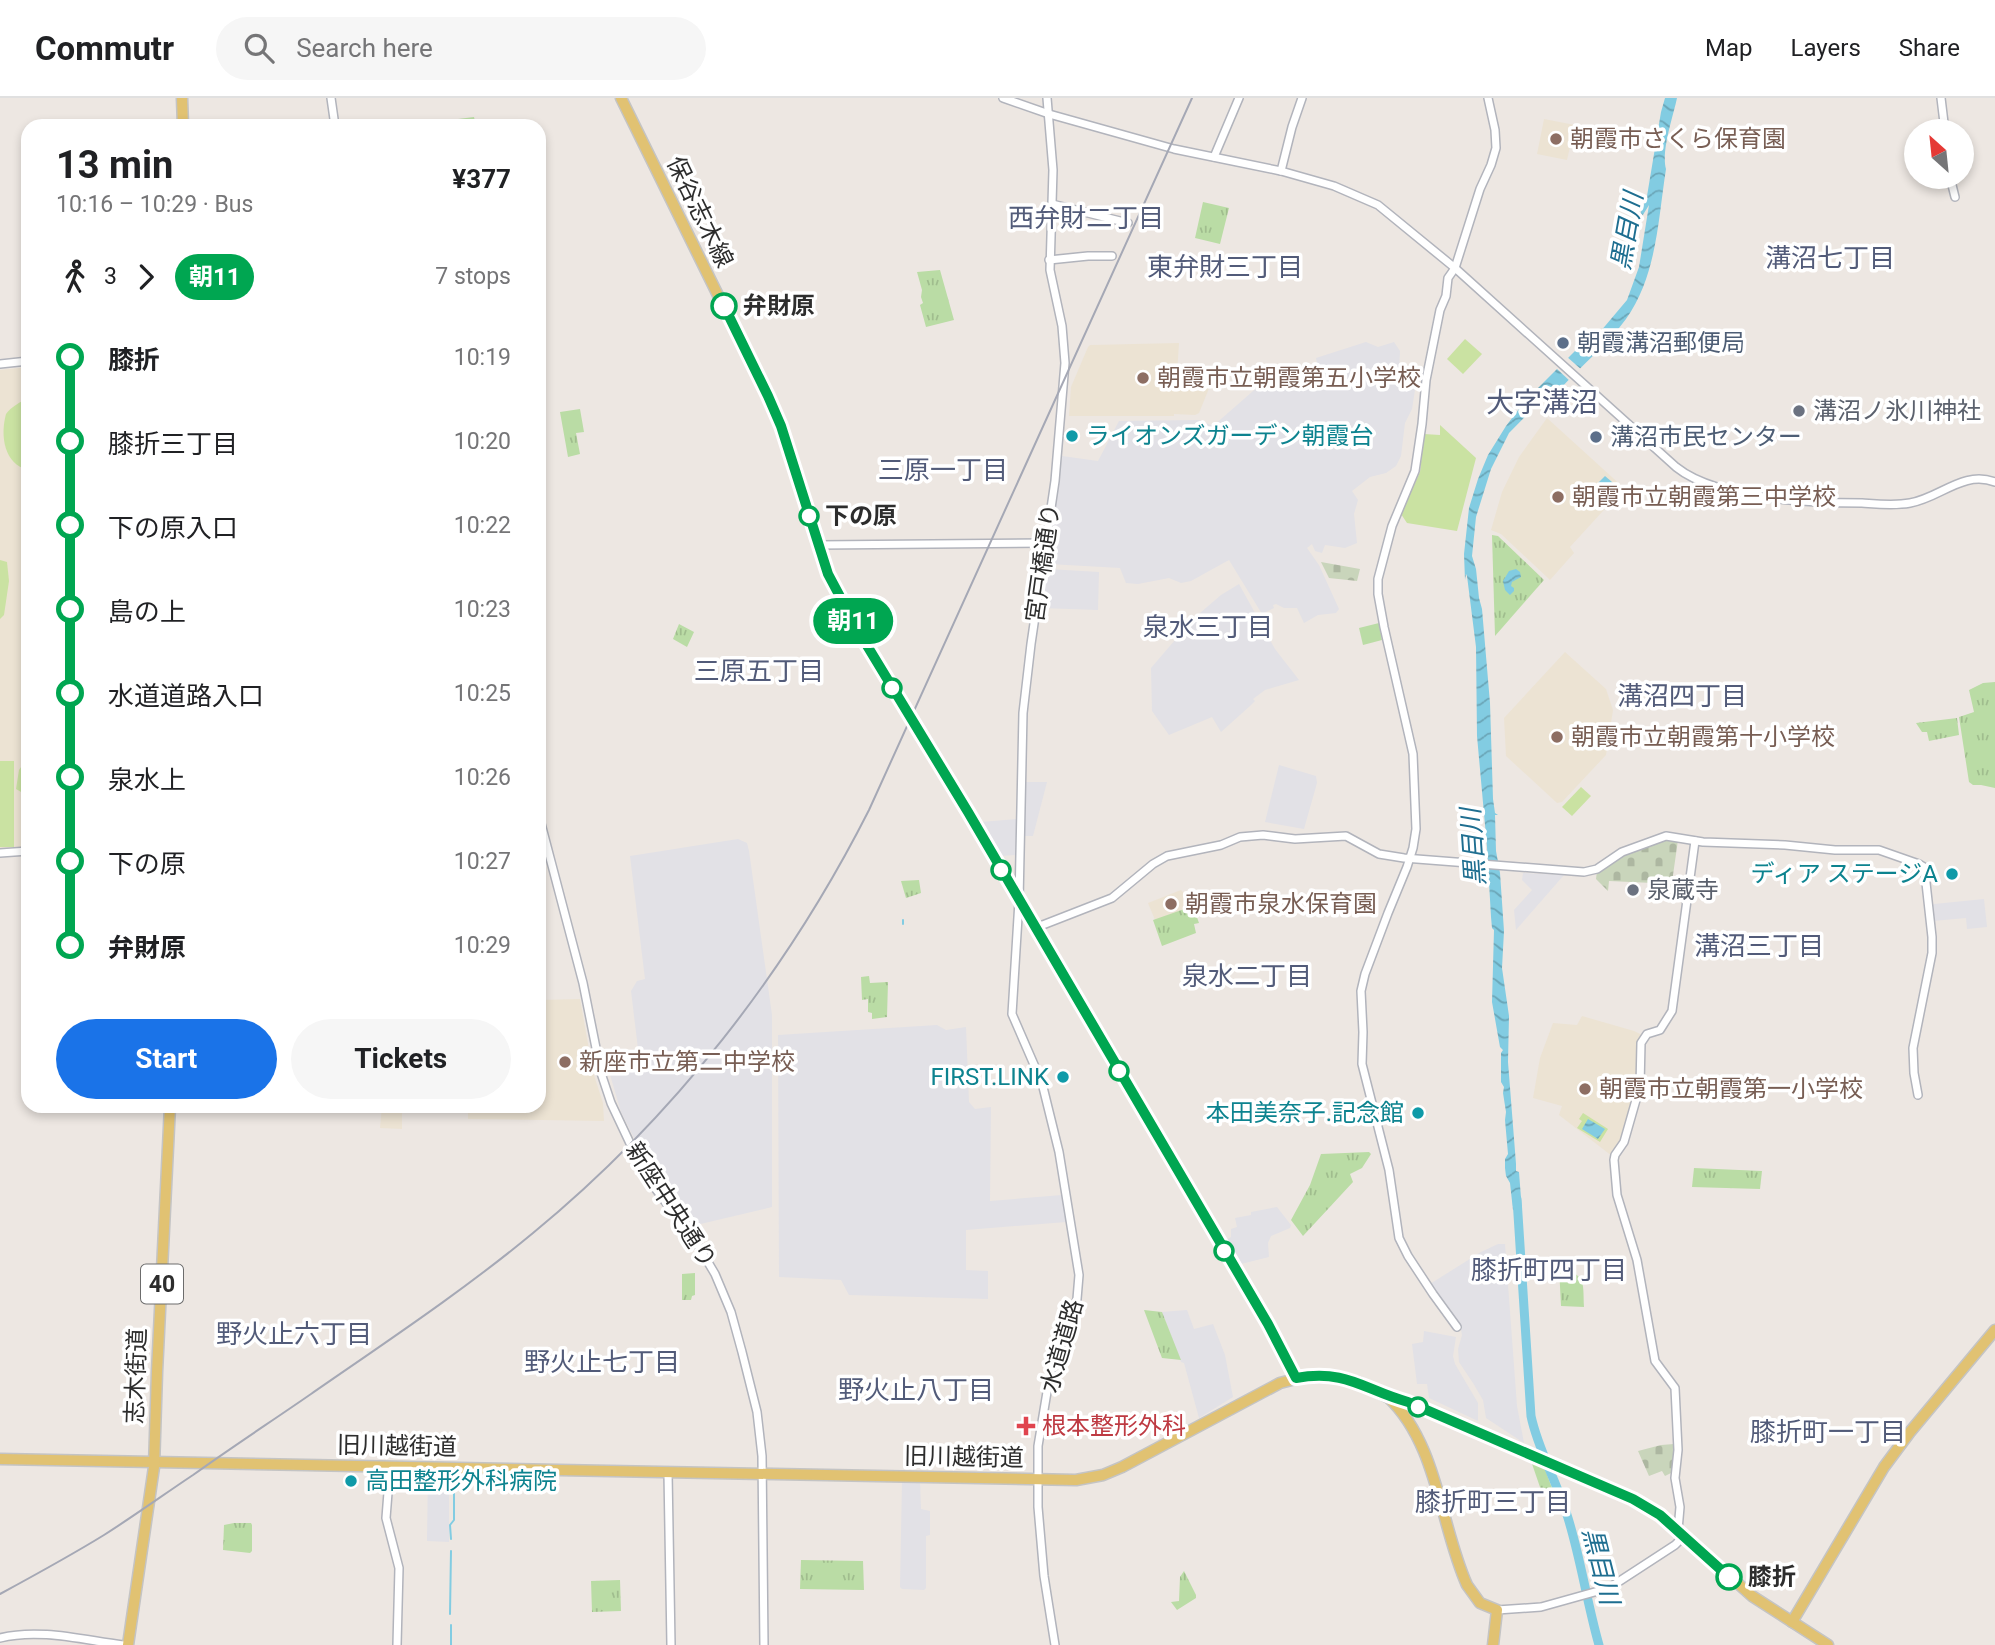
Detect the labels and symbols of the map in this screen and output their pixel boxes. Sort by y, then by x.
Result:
north arrow [1904,119,1974,189]
place label: 朝霞市さくら保育園 [1570,125,1786,153]
marker: 朝霞市さくら保育園 [1548,131,1564,147]
street label: 保谷志木線 [661,152,739,272]
water label: 黒目川 [1605,187,1649,272]
district label: 西弁財二丁目 [1008,203,1164,233]
district label: 溝沼七丁目 [1765,243,1895,273]
district label: 東弁財三丁目 [1147,252,1303,282]
place label: 弁財原 [743,292,815,320]
marker: 弁財原 [711,293,737,319]
place label: 朝霞溝沼郵便局 [1577,329,1745,357]
marker: 朝霞溝沼郵便局 [1555,335,1571,351]
place label: 朝霞市立朝霞第五小学校 [1157,364,1421,392]
marker: 朝霞市立朝霞第五小学校 [1135,370,1151,386]
district label: 大字溝沼 [1486,386,1598,419]
place label: 溝沼ノ氷川神社 [1813,397,1981,425]
marker: 溝沼ノ氷川神社 [1791,403,1807,419]
place label: ライオンズガーデン朝霞台 [1086,422,1374,450]
place label: 溝沼市民センター [1610,423,1802,451]
marker: ライオンズガーデン朝霞台 [1064,428,1080,444]
marker: 溝沼市民センター [1588,429,1604,445]
district label: 三原一丁目 [878,455,1008,485]
place label: 朝霞市立朝霞第三中学校 [1572,483,1836,511]
marker: 朝霞市立朝霞第三中学校 [1550,489,1566,505]
place label: 下の原 [825,502,897,530]
street label: 宮戸橋通り [1021,502,1065,624]
marker: 下の原 [799,506,819,526]
line badge: 朝11 [813,598,893,644]
district label: 泉水三丁目 [1143,612,1273,642]
district label: 三原五丁目 [694,656,824,686]
unlabelled marker [882,678,902,698]
district label: 溝沼四丁目 [1617,681,1747,711]
place label: 朝霞市立朝霞第十小学校 [1571,723,1835,751]
marker: 朝霞市立朝霞第十小学校 [1549,729,1565,745]
water label: 黒目川 [1455,804,1491,887]
unlabelled marker [991,860,1011,880]
place label: ディア ステージA [1751,860,1938,888]
marker: ディア ステージA [1944,866,1960,882]
place label: 泉蔵寺 [1647,876,1719,904]
marker: 泉蔵寺 [1625,882,1641,898]
place label: 朝霞市泉水保育園 [1185,890,1377,918]
marker: 朝霞市泉水保育園 [1163,896,1179,912]
district label: 溝沼三丁目 [1694,931,1824,961]
district label: 泉水二丁目 [1182,961,1312,991]
place label: 新座市立第二中学校 [579,1048,795,1076]
marker: 新座市立第二中学校 [557,1054,573,1070]
unlabelled marker [1109,1061,1129,1081]
place label: FIRST.LINK [930,1063,1050,1091]
marker: FIRST.LINK [1055,1069,1071,1085]
place label: 朝霞市立朝霞第一小学校 [1599,1075,1863,1103]
marker: 朝霞市立朝霞第一小学校 [1577,1081,1593,1097]
place label: 本田美奈子.記念館 [1206,1099,1404,1127]
marker: 本田美奈子.記念館 [1410,1105,1426,1121]
street label: 新座中央通り [620,1137,722,1273]
unlabelled marker [1214,1241,1234,1261]
district label: 膝折町四丁目 [1471,1255,1627,1285]
road number: 40 [141,1264,183,1303]
street label: 水道道路 [1035,1296,1089,1396]
district label: 野火止六丁目 [216,1319,372,1349]
street label: 志木街道 [120,1328,152,1424]
district label: 野火止七丁目 [524,1347,680,1377]
district label: 野火止八丁目 [838,1375,994,1405]
unlabelled marker [1408,1397,1428,1417]
place label: 根本整形外科 [1042,1412,1186,1440]
marker: 根本整形外科 [1016,1416,1036,1436]
district label: 膝折町一丁目 [1750,1417,1906,1447]
street label: 旧川越街道 [337,1431,457,1461]
street label: 旧川越街道 [904,1442,1024,1472]
place label: 高田整形外科病院 [365,1467,557,1495]
marker: 高田整形外科病院 [343,1473,359,1489]
district label: 膝折町三丁目 [1415,1487,1571,1517]
water label: 黒目川 [1577,1525,1626,1610]
place label: 膝折 [1748,1563,1796,1591]
marker: 膝折 [1716,1564,1742,1590]

